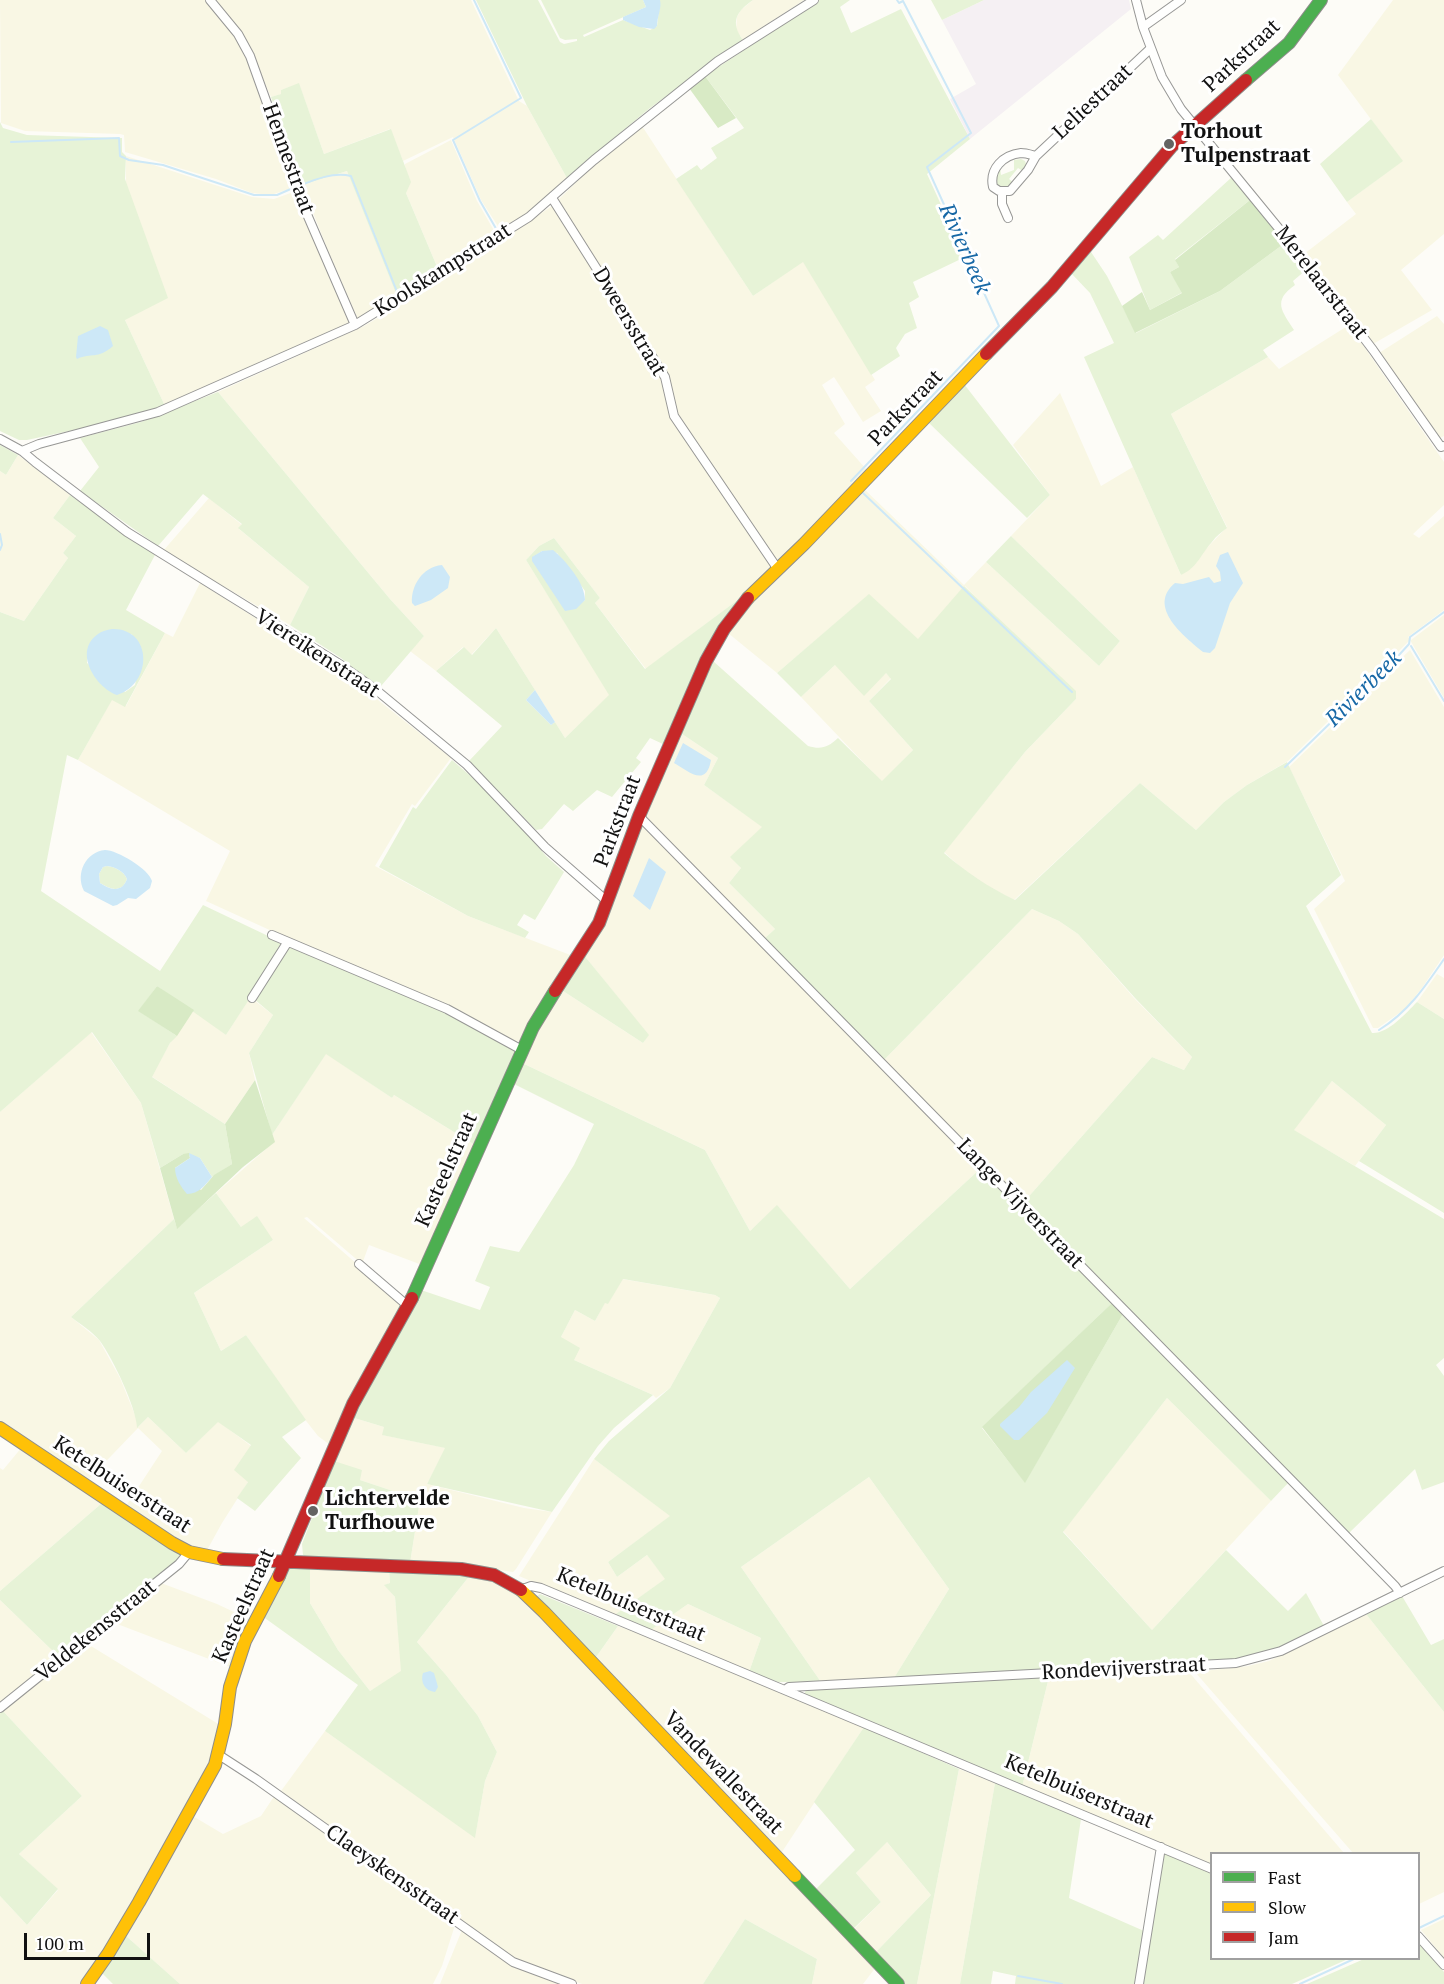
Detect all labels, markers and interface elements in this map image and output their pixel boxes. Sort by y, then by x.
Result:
street label: Parkstraat [1198,14,1286,98]
street label: Leliestraat [1048,59,1138,145]
street label: Hennestraat [256,101,320,217]
place label: Torhout Tulpenstraat [1181,119,1311,169]
marker: Torhout Tulpenstraat [1162,137,1176,151]
water label: Rivierbeek [932,200,996,298]
street label: Koolskampstraat [370,218,516,322]
street label: Merelaarstraat [1269,221,1373,345]
street label: Dweersstraat [587,263,671,381]
street label: Parkstraat [864,365,948,451]
street label: Viereikenstraat [250,604,384,704]
water label: Rivierbeek [1321,646,1407,732]
street label: Parkstraat [589,772,647,870]
street label: Kasteelstraat [411,1109,483,1231]
street label: Lange Vijverstraat [952,1134,1088,1274]
street label: Ketelbuiserstraat [48,1431,196,1539]
place label: Lichtervelde Turfhouwe [325,1486,450,1536]
marker: Lichtervelde Turfhouwe [306,1504,320,1518]
street label: Kasteelstraat [208,1545,280,1667]
street label: Ketelbuiserstraat [553,1562,709,1648]
street label: Veldekensstraat [30,1575,162,1687]
street label: Rondevijverstraat [1041,1652,1207,1686]
street label: Vandewallestraat [658,1706,788,1840]
street label: Ketelbuiserstraat [1001,1749,1157,1835]
street label: Claeyskensstraat [320,1820,464,1930]
legend [1210,1852,1420,1960]
text: Fast [1268,1865,1301,1889]
text: Slow [1268,1895,1306,1919]
scale bar [27,1921,153,1959]
text: Jam [1268,1925,1299,1949]
text: 100 m [35,1931,84,1955]

